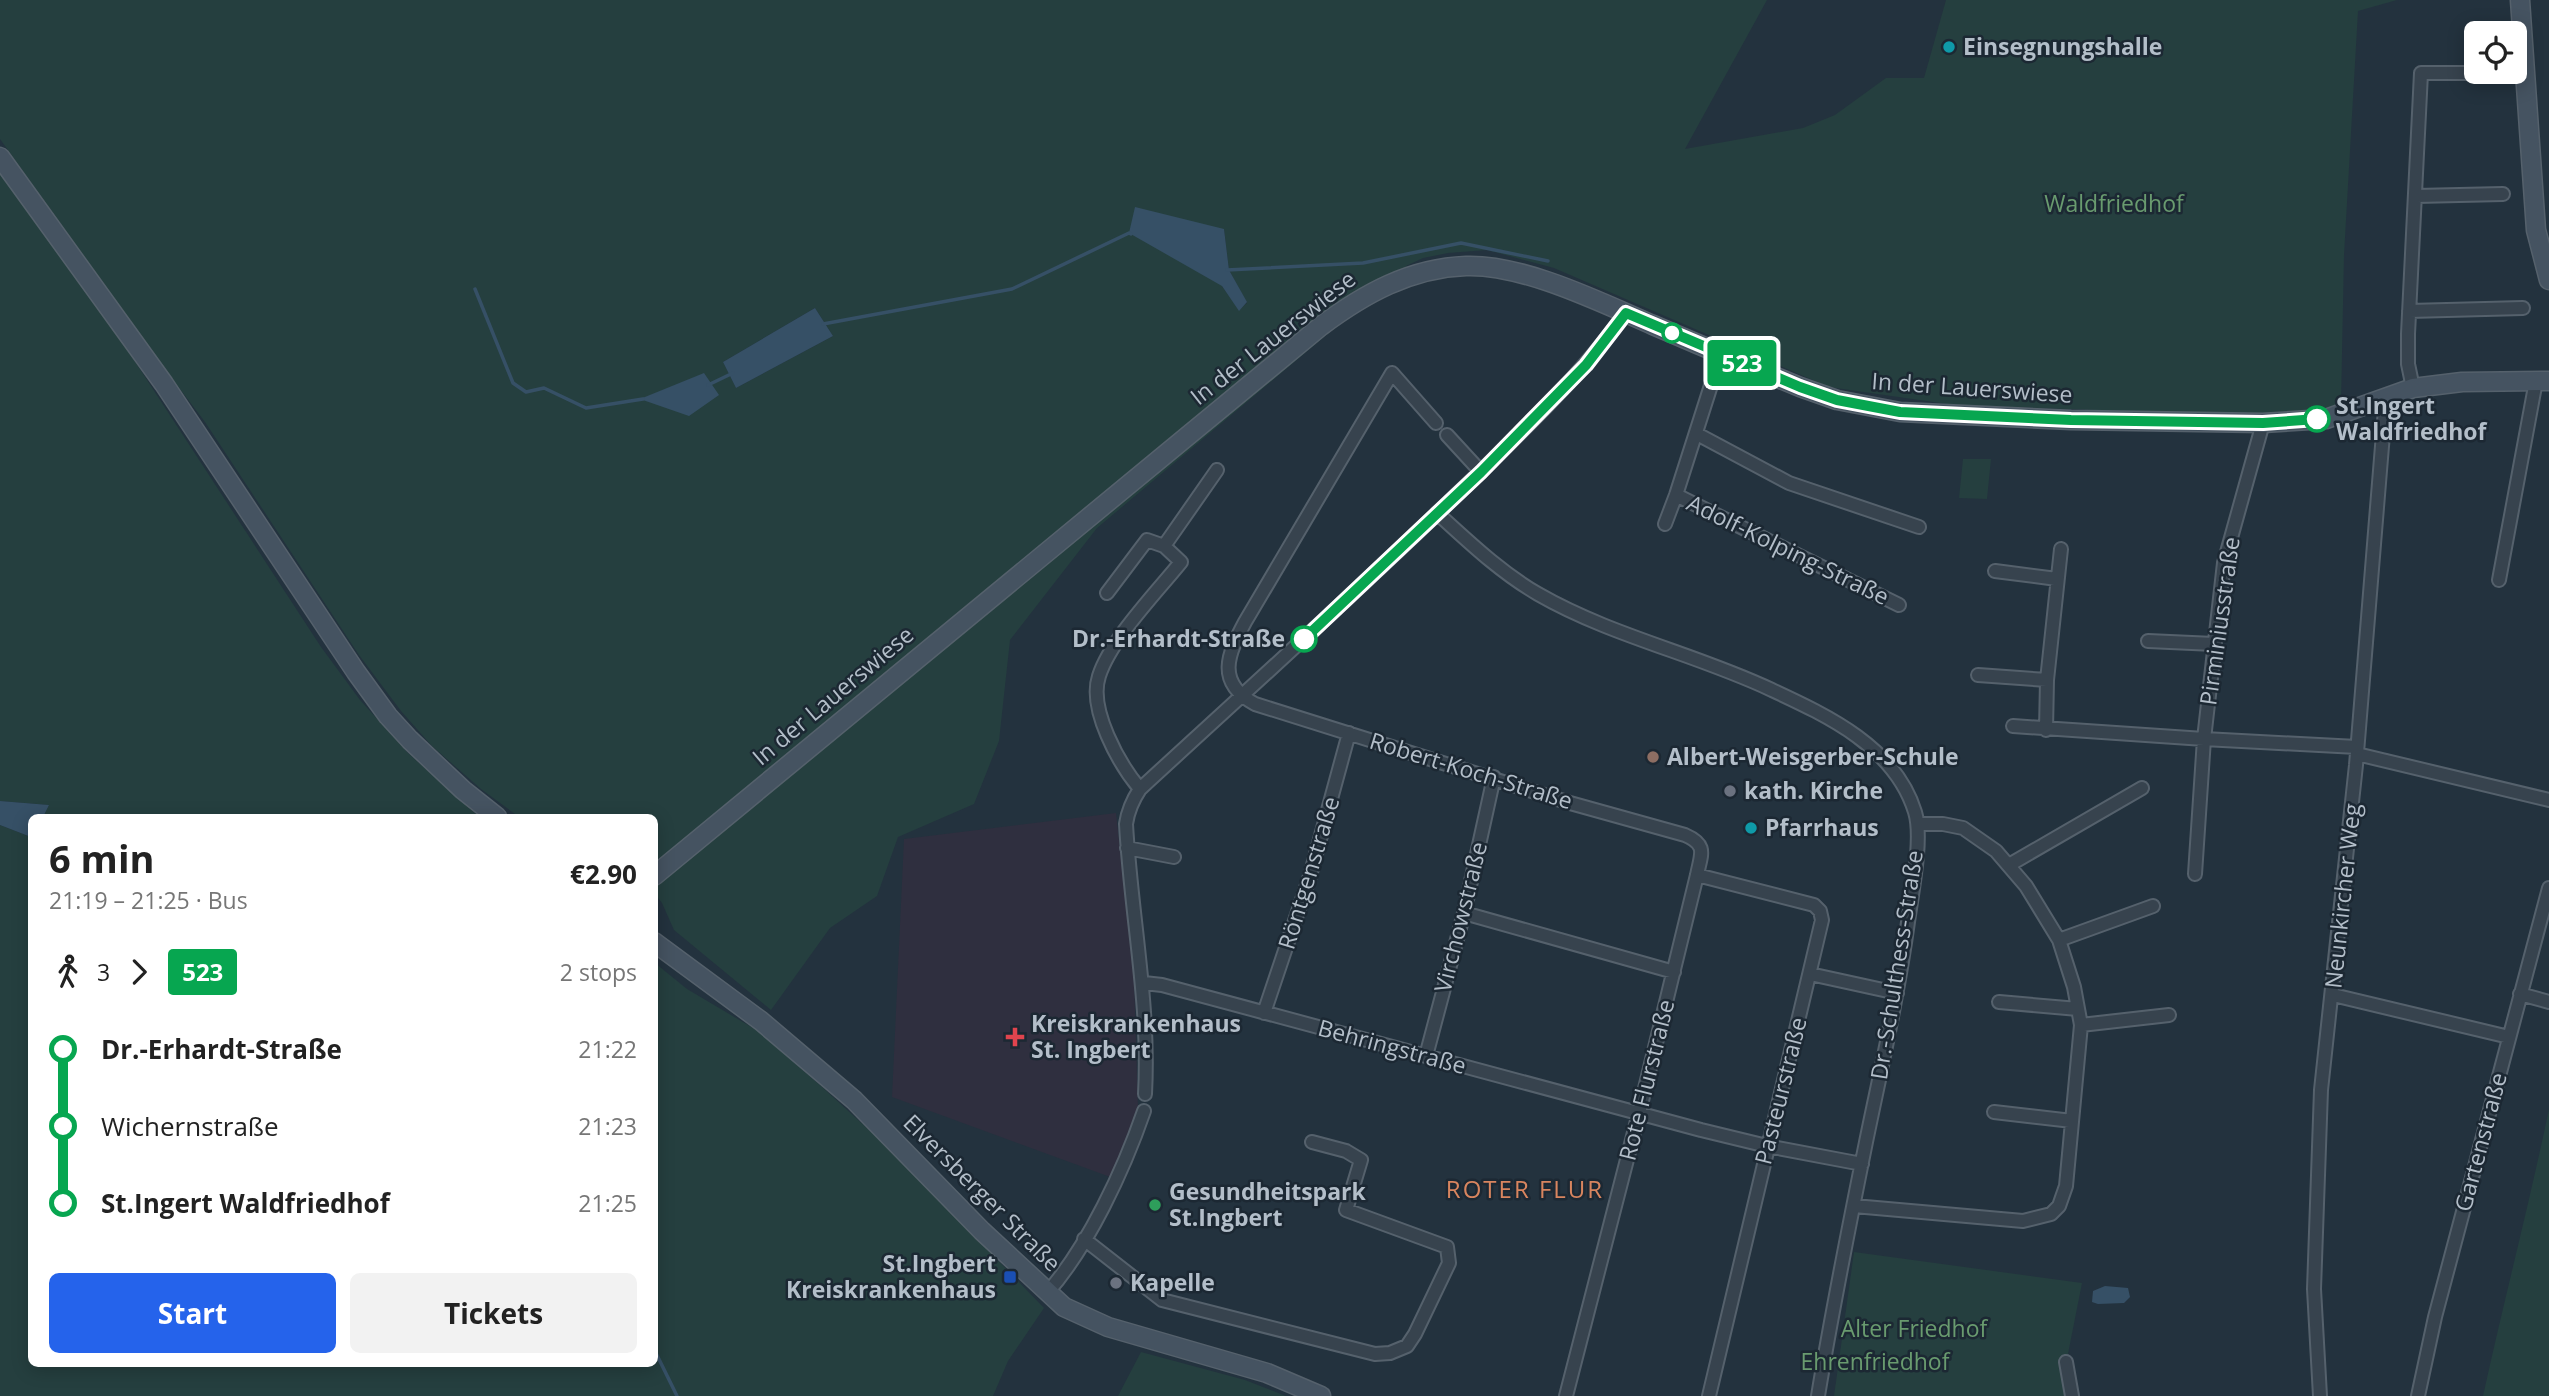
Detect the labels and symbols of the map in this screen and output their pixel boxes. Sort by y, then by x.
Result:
place label: Einsegnungshalle [1963,30,2162,62]
marker: Einsegnungshalle [1941,39,1957,55]
park label: Waldfriedhof [2044,187,2185,219]
street label: In der Lauerswiese [1183,263,1362,412]
unlabelled marker [1662,323,1682,343]
line badge: 523 [1702,340,1782,386]
street label: In der Lauerswiese [1870,364,2074,410]
place label: St.Ingert Waldfriedhof [2336,389,2488,447]
marker: St.Ingert Waldfriedhof [2304,406,2330,432]
street label: Adolf-Kolping-Straße [1682,486,1895,612]
street label: Pirminiusstraße [2191,535,2247,707]
street label: In der Lauerswiese [745,618,920,772]
place label: Dr.-Erhardt-Straße [1072,622,1285,654]
marker: Dr.-Erhardt-Straße [1291,626,1317,652]
street label: Robert-Koch-Straße [1366,724,1577,816]
place label: Albert-Weisgerber-Schule [1667,740,1959,772]
marker: Albert-Weisgerber-Schule [1645,749,1661,765]
place label: kath. Kirche [1744,774,1883,806]
marker: kath. Kirche [1722,783,1738,799]
street label: Röntgenstraße [1270,792,1347,953]
street label: Neunkircher Weg [2316,801,2368,990]
place label: Pfarrhaus [1765,811,1879,843]
marker: Pfarrhaus [1743,820,1759,836]
street label: Virchowstraße [1426,838,1494,995]
street label: Dr.-Schulthess-Straße [1862,848,1930,1082]
street label: Rote Flurstraße [1611,996,1681,1164]
place label: Kreiskrankenhaus St. Ingbert [1031,1007,1241,1065]
street label: Behringstraße [1315,1011,1470,1081]
street label: Pasteurstraße [1746,1014,1814,1168]
marker: Kreiskrankenhaus St. Ingbert [1005,1027,1025,1047]
street label: Gartenstraße [2446,1069,2514,1215]
street label: Elversberger Straße [897,1106,1069,1278]
district label: ROTER FLUR [1446,1172,1604,1205]
place label: Gesundheitspark St.Ingbert [1169,1175,1366,1233]
marker: Gesundheitspark St.Ingbert [1147,1197,1163,1213]
place label: St.Ingbert Kreiskrankenhaus [786,1247,996,1305]
place label: Kapelle [1130,1266,1215,1298]
marker: St.Ingbert Kreiskrankenhaus [1002,1269,1018,1285]
marker: Kapelle [1108,1275,1124,1291]
park label: Alter Friedhof [1841,1312,1989,1344]
park label: Ehrenfriedhof [1801,1345,1951,1377]

